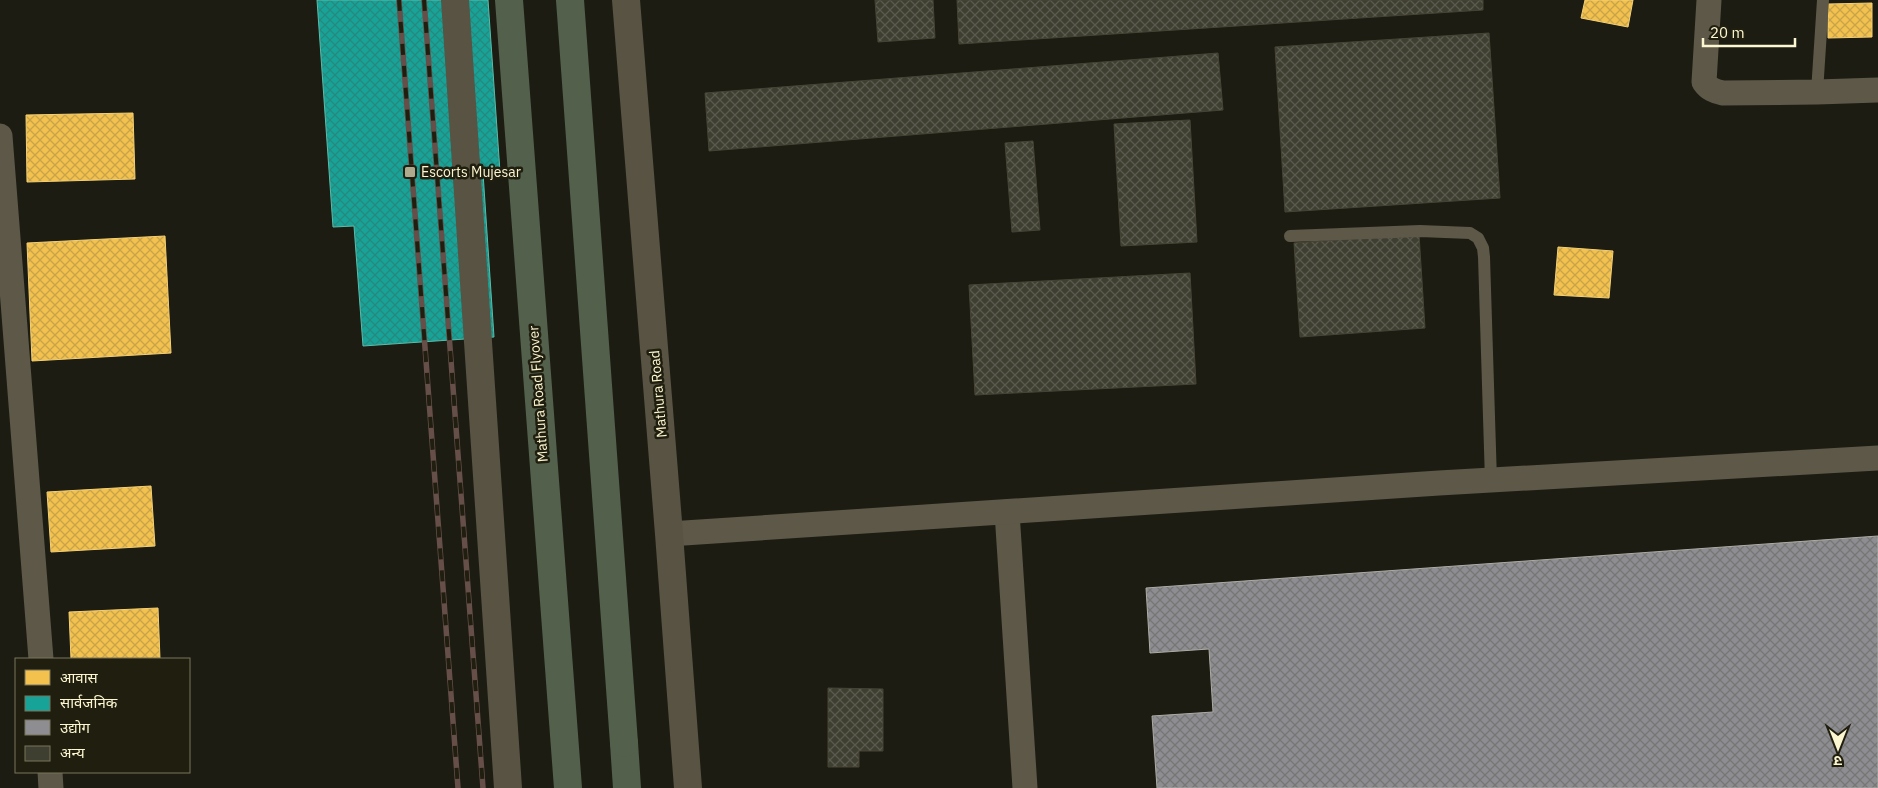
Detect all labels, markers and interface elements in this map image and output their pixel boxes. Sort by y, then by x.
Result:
scale bar [1703,15,1796,47]
text: 20 m [1710,23,1745,42]
place label: Escorts Mujesar [421,163,521,181]
marker: Escorts Mujesar [403,165,417,179]
street label: Mathura Road Flyover [524,325,552,463]
street label: Mathura Road [645,350,671,438]
legend [15,658,190,773]
text: आवास [60,668,99,687]
text: सार्वजनिक [60,693,118,712]
text: उद्योग [60,718,91,737]
north arrow [1813,723,1863,773]
text: अन्य [60,743,85,762]
text: उ [1833,752,1842,770]

